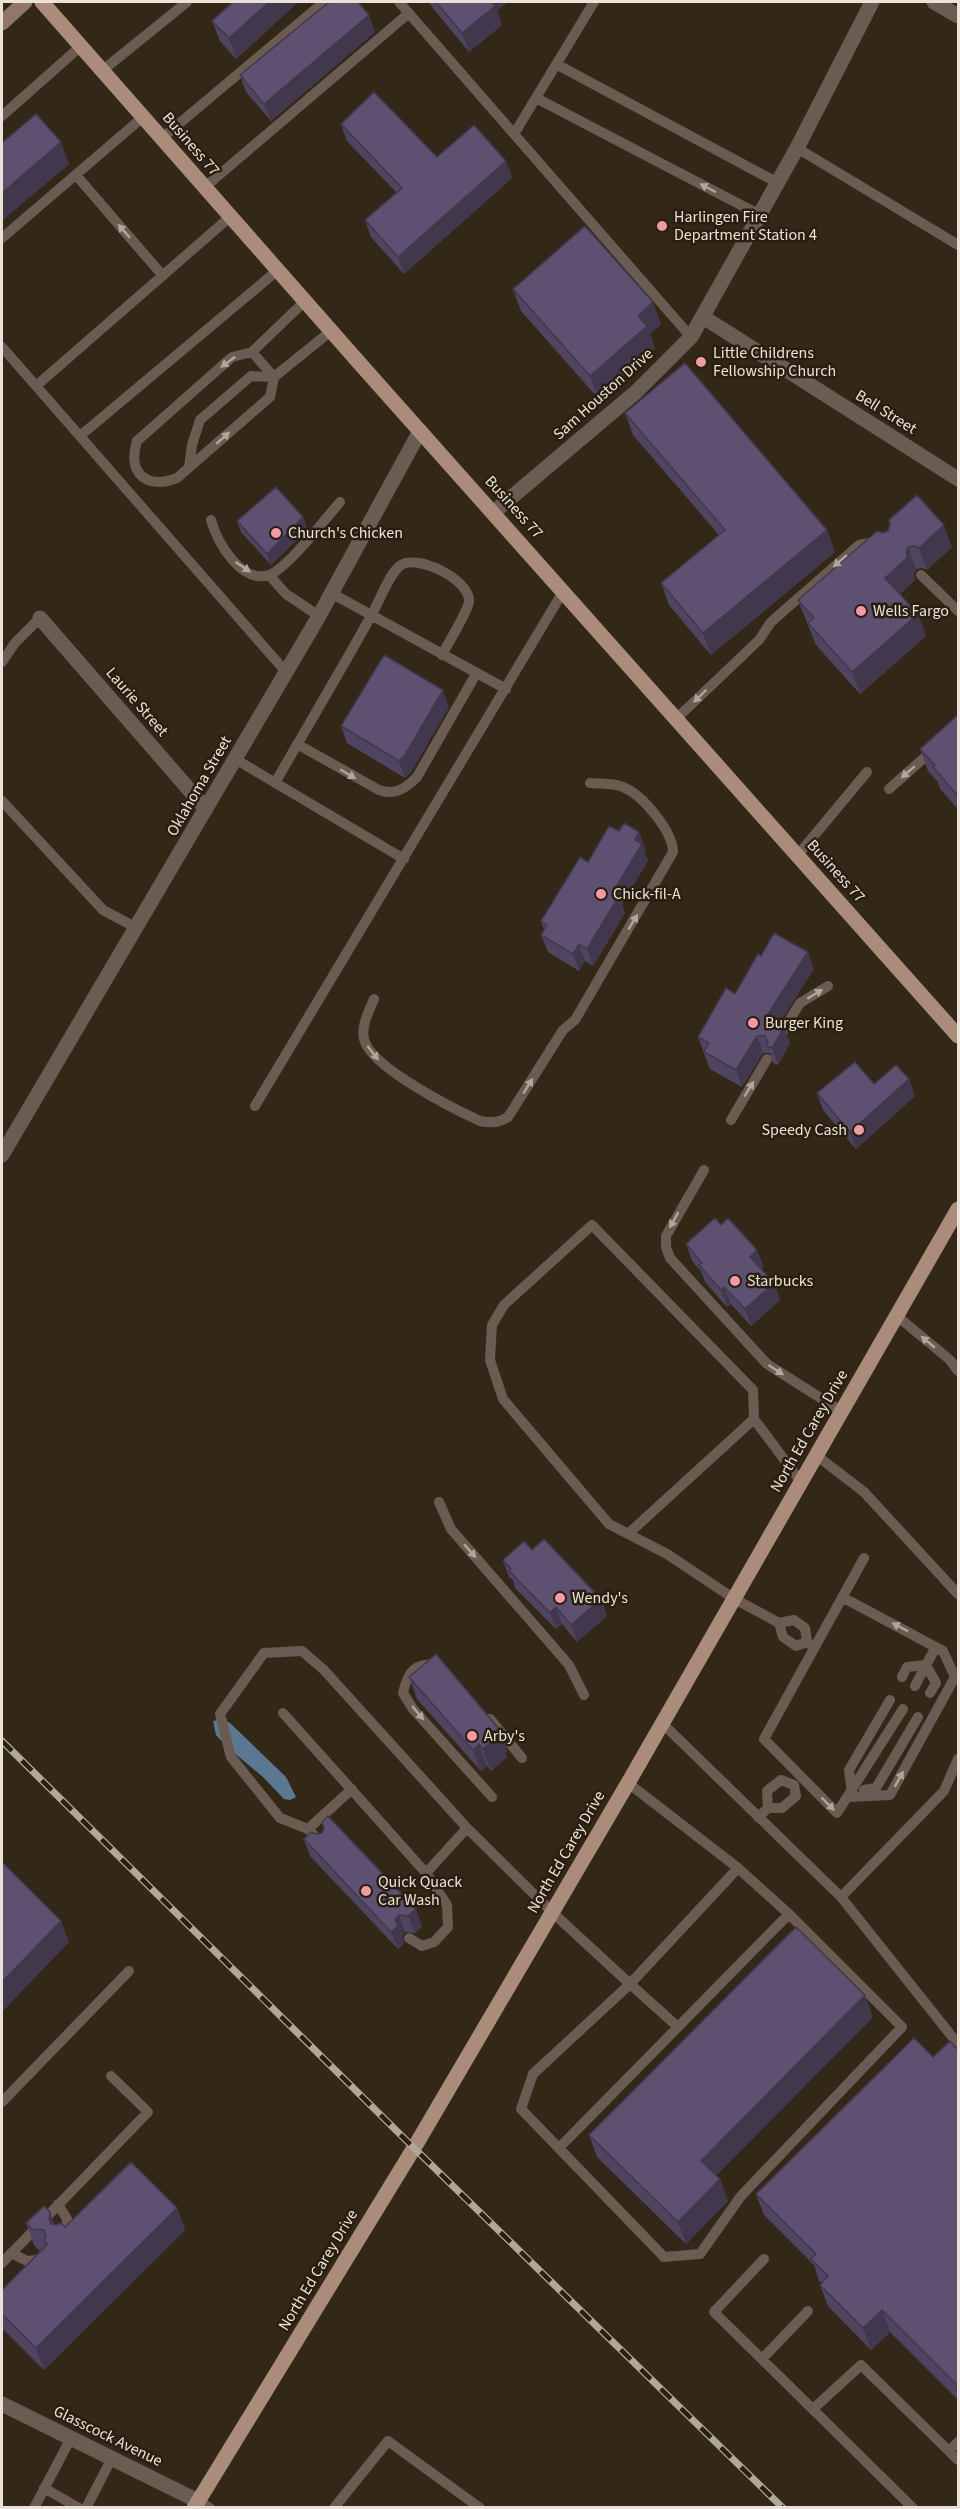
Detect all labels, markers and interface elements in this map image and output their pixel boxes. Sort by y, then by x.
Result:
street label: Business 77 [157,107,225,181]
one-way arrow [699,183,716,193]
place label: Harlingen Fire Department Station 4 [674,206,817,246]
marker: Harlingen Fire Department Station 4 [655,219,669,233]
one-way arrow [118,223,131,239]
place label: Little Childrens Fellowship Church [713,342,836,382]
street label: Sam Houston Drive [548,343,658,445]
marker: Little Childrens Fellowship Church [694,355,708,369]
one-way arrow [220,356,236,368]
street label: Bell Street [851,384,921,440]
one-way arrow [215,432,230,445]
street label: Business 77 [480,471,548,543]
place label: Church's Chicken [288,522,403,544]
marker: Church's Chicken [269,526,283,540]
one-way arrow [833,554,848,567]
one-way arrow [234,561,250,573]
place label: Wells Fargo [873,600,949,622]
marker: Wells Fargo [854,604,868,618]
street label: Laurie Street [101,663,174,742]
one-way arrow [693,689,708,703]
street label: Oklahoma Street [161,731,237,840]
one-way arrow [901,765,916,778]
one-way arrow [339,769,356,779]
street label: Business 77 [802,835,870,907]
place label: Chick-fil-A [613,883,681,905]
marker: Chick-fil-A [594,887,608,901]
one-way arrow [628,913,638,930]
one-way arrow [807,989,823,1000]
place label: Burger King [765,1012,843,1034]
marker: Burger King [746,1016,760,1030]
one-way arrow [367,1044,379,1060]
one-way arrow [523,1078,534,1094]
one-way arrow [743,1081,754,1097]
place label: Speedy Cash [762,1119,847,1141]
marker: Speedy Cash [852,1123,866,1137]
one-way arrow [669,1212,679,1229]
place label: Starbucks [747,1270,814,1292]
marker: Starbucks [728,1274,742,1288]
one-way arrow [920,1336,936,1349]
one-way arrow [768,1364,784,1375]
street label: North Ed Carey Drive [765,1366,853,1496]
one-way arrow [463,1543,476,1558]
place label: Wendy's [572,1587,628,1609]
marker: Wendy's [553,1591,567,1605]
one-way arrow [891,1622,908,1632]
one-way arrow [411,1705,424,1720]
place label: Arby's [484,1725,525,1747]
marker: Arby's [465,1729,479,1743]
one-way arrow [894,1771,904,1788]
street label: North Ed Carey Drive [522,1787,610,1917]
one-way arrow [821,1797,835,1811]
place label: Quick Quack Car Wash [378,1871,462,1911]
marker: Quick Quack Car Wash [359,1884,373,1898]
street label: North Ed Carey Drive [273,2205,363,2335]
street label: Glasscock Avenue [50,2400,166,2472]

